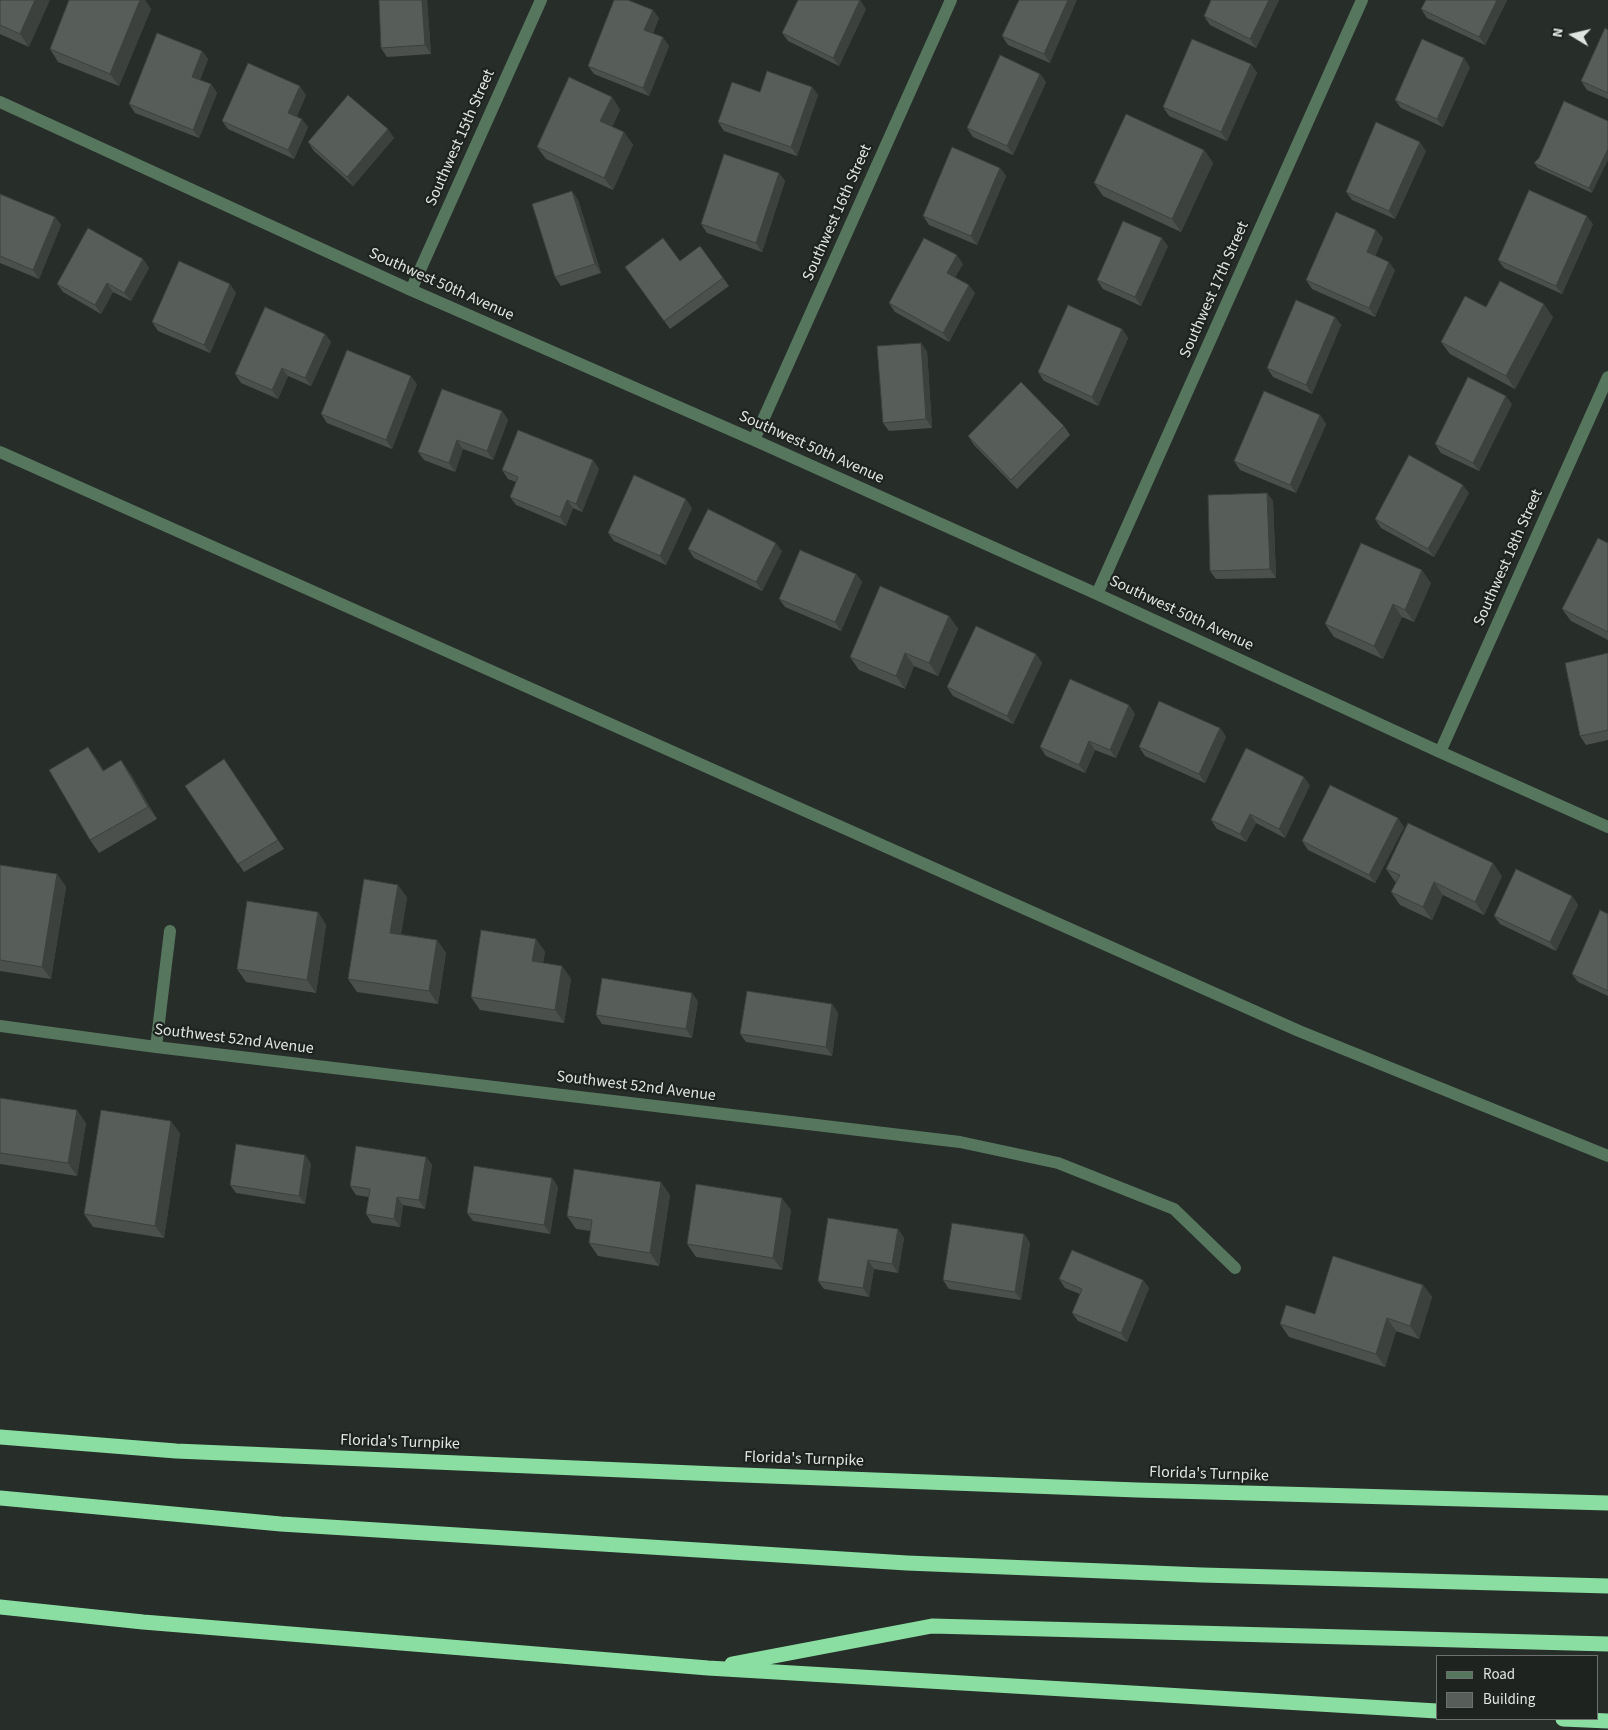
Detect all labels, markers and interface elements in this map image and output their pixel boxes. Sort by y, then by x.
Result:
north arrow [1548,10,1598,60]
text: N [1548,26,1569,39]
street label: Southwest 15th Street [422,67,500,209]
street label: Southwest 16th Street [799,142,877,284]
street label: Southwest 17th Street [1176,219,1254,361]
street label: Southwest 50th Avenue [365,244,517,326]
street label: Southwest 50th Avenue [735,407,887,489]
street label: Southwest 18th Street [1470,487,1548,629]
street label: Southwest 50th Avenue [1106,572,1256,656]
street label: Southwest 52nd Avenue [153,1021,315,1059]
street label: Southwest 52nd Avenue [555,1068,717,1106]
street label: Florida's Turnpike [340,1431,460,1455]
street label: Florida's Turnpike [744,1448,864,1472]
street label: Florida's Turnpike [1149,1463,1269,1487]
legend [1436,1655,1598,1720]
text: Road [1483,1664,1515,1685]
text: Building [1483,1689,1535,1710]

